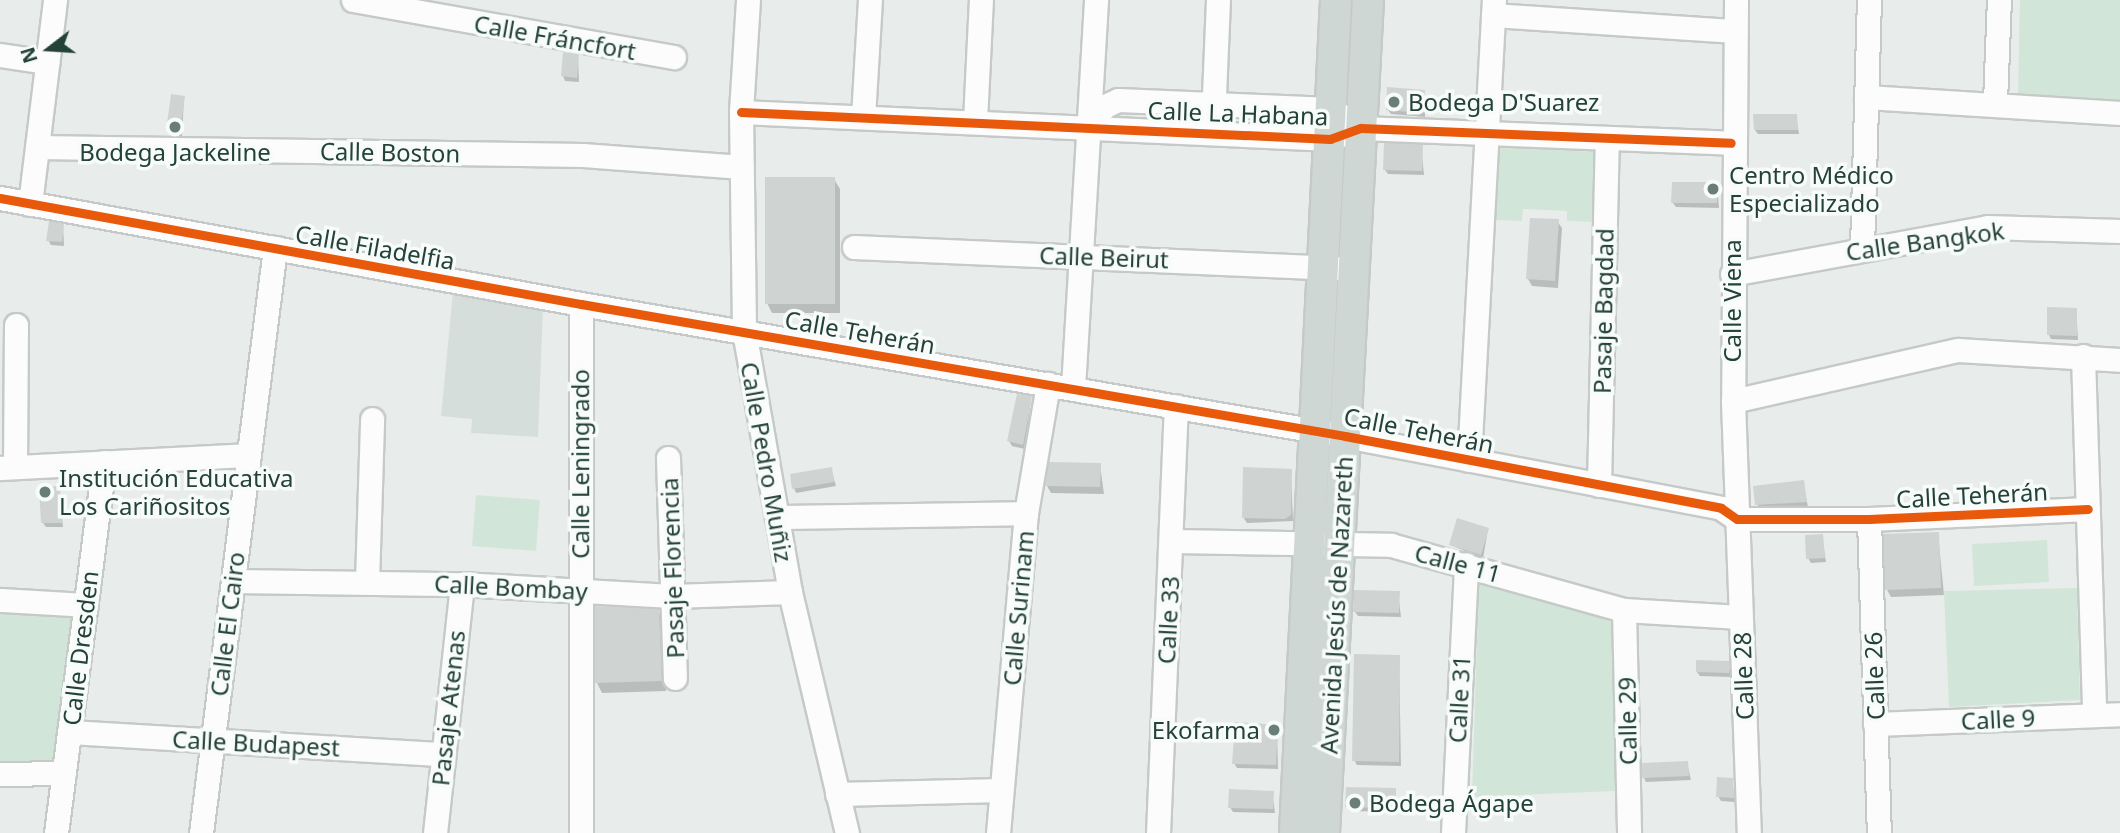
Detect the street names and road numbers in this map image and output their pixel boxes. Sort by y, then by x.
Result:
street label: Calle Fráncfort [472,9,638,65]
street label: Calle La Habana [1147,95,1329,131]
street label: Calle Boston [320,136,460,168]
street label: Calle Bangkok [1844,216,2006,266]
street label: Calle Filadelfia [293,219,457,275]
street label: Pasaje Bagdad [1587,228,1619,394]
street label: Calle Viena [1718,239,1746,363]
street label: Calle Beirut [1039,240,1169,274]
street label: Calle Teherán [783,305,937,359]
street label: Calle Pedro Muñiz [735,360,799,564]
street label: Calle Leningrado [566,369,594,559]
street label: Calle Teherán [1342,401,1496,459]
street label: Avenida Jesús de Nazareth [1314,455,1358,755]
street label: Pasaje Florencia [654,477,690,659]
street label: Calle Teherán [1895,477,2049,513]
street label: Calle Surinam [997,529,1039,687]
street label: Calle 11 [1412,538,1504,588]
street label: Calle El Cairo [204,550,250,698]
street label: Calle Dresden [56,569,104,727]
street label: Calle Bombay [433,569,589,605]
street label: Calle 33 [1151,575,1185,665]
street label: Pasaje Atenas [426,629,470,787]
street label: Calle 28 [1727,631,1759,721]
street label: Calle 26 [1858,631,1890,721]
street label: Calle 31 [1442,654,1476,744]
street label: Calle 29 [1612,677,1642,765]
street label: Calle 9 [1960,703,2036,735]
street label: Calle Budapest [171,724,341,762]

